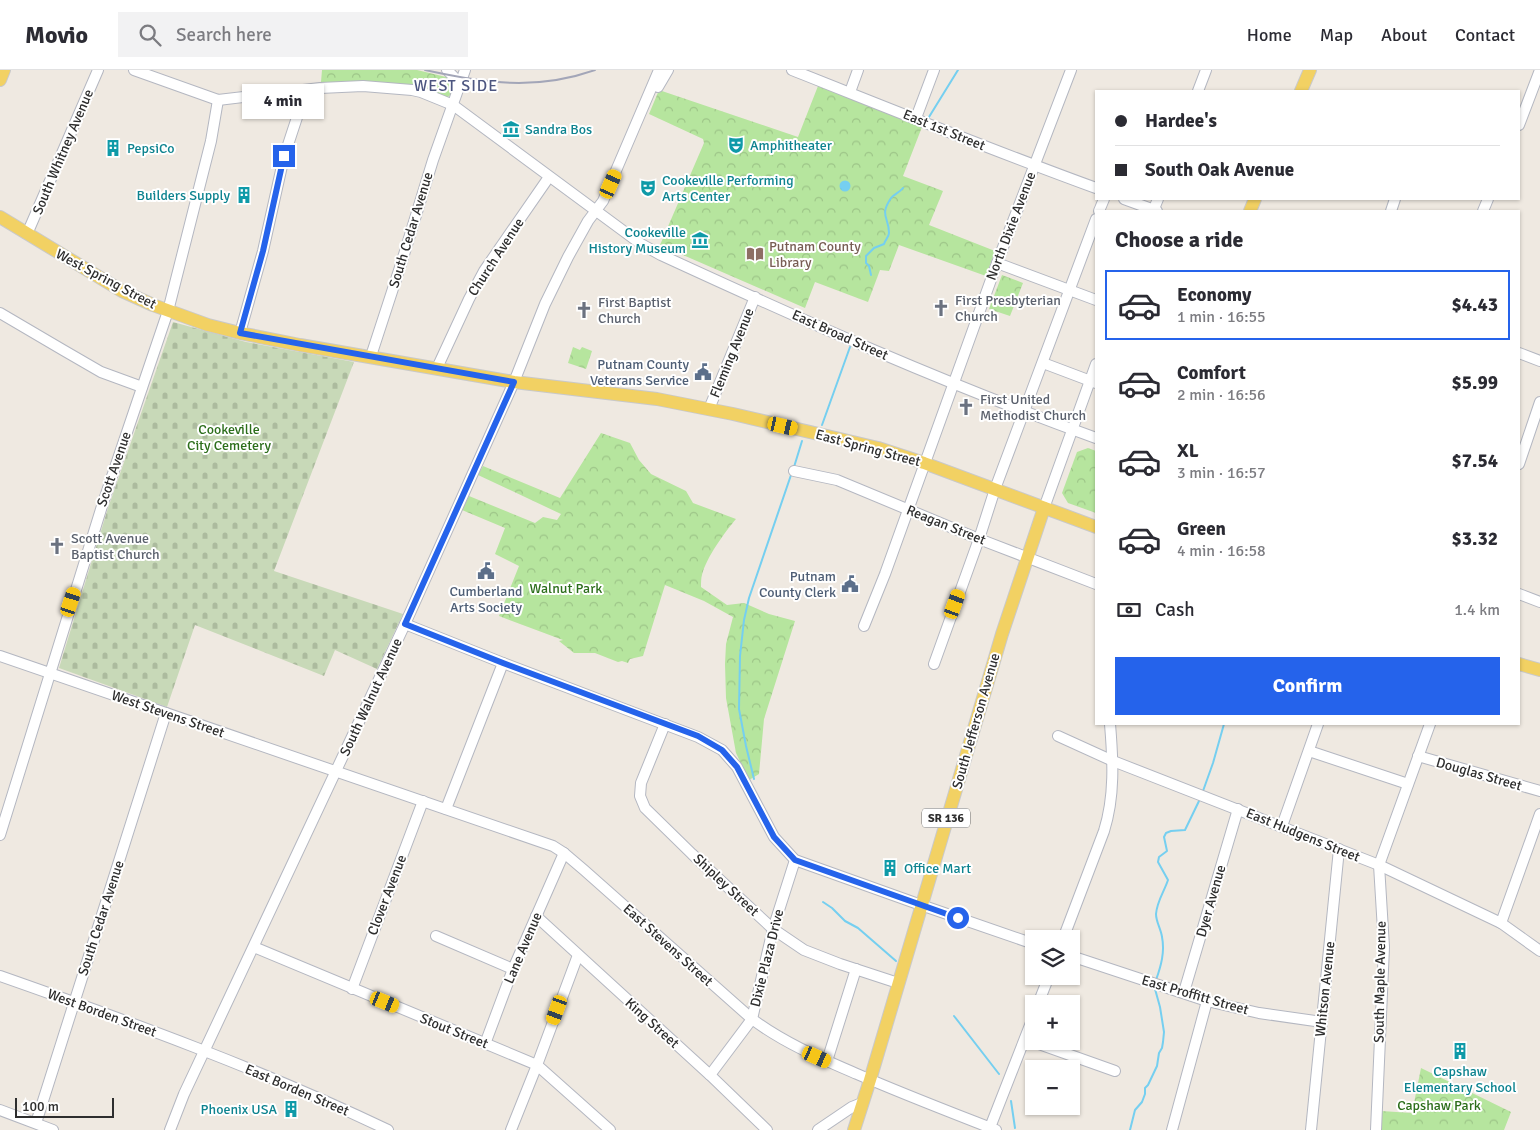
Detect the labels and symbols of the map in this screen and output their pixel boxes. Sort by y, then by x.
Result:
district label: WEST SIDE [414,76,498,96]
callout: 4 min [243,83,325,118]
street label: South Whitney Avenue [29,87,97,217]
street label: East 1st Street [900,106,988,154]
museum icon: Sandra Bos [501,119,521,139]
place label: Sandra Bos [525,121,592,138]
theatre icon: Amphitheater [726,135,746,155]
place label: Amphitheater [750,137,833,154]
building icon: PepsiCo [103,138,123,158]
place label: PepsiCo [127,140,175,157]
route end [273,145,295,167]
car [598,167,623,201]
street label: North Dixie Avenue [982,169,1040,283]
street label: South Cedar Avenue [385,170,437,290]
place label: Cookeville Performing Arts Center [662,172,794,205]
theatre icon: Cookeville Performing Arts Center [638,178,658,198]
building icon: Builders Supply [234,185,254,205]
place label: Builders Supply [137,187,230,204]
street label: Church Avenue [464,215,528,299]
place label: Cookeville History Museum [589,224,686,257]
museum icon: Cookeville History Museum [690,230,710,250]
place label: Putnam County Library [769,238,861,271]
library icon: Putnam County Library [745,244,765,264]
street label: West Spring Street [53,245,159,313]
place label: First Presbyterian Church [955,292,1061,325]
place label: First Baptist Church [598,294,671,327]
church icon: First Presbyterian Church [931,298,951,318]
church icon: First Baptist Church [574,300,594,320]
street label: Fleming Avenue [706,306,758,400]
street label: East Broad Street [789,306,891,364]
place label: Putnam County Veterans Service [590,356,689,389]
public building icon: Putnam County Veterans Service [693,362,713,382]
place label: First United Methodist Church [980,391,1086,424]
church icon: First United Methodist Church [956,397,976,417]
car [766,415,799,437]
park label: Cookeville City Cemetery [187,421,272,454]
street label: East Spring Street [814,426,922,470]
street label: Scott Avenue [93,429,135,509]
street label: Reagan Street [904,501,988,549]
place label: Scott Avenue Baptist Church [71,530,160,563]
church icon: Scott Avenue Baptist Church [47,536,67,556]
public building icon: Cumberland Arts Society [476,561,496,581]
place label: Putnam County Clerk [759,568,836,601]
public building icon: Putnam County Clerk [840,574,860,594]
park label: Walnut Park [530,580,602,597]
place label: Cumberland Arts Society [449,583,523,616]
car [59,585,82,619]
car [942,587,967,621]
street label: South Walnut Avenue [336,635,406,759]
street label: South Jefferson Avenue [948,651,1004,791]
street label: West Stevens Street [109,687,227,741]
street label: Douglas Street [1434,754,1524,794]
street label: East Hudgens Street [1244,804,1362,866]
road number: SR 136 [922,808,970,828]
street label: Shipley Street [690,850,762,920]
street label: Clover Avenue [364,852,410,938]
street label: South Cedar Avenue [74,858,128,978]
building icon: Office Mart [880,858,900,878]
place label: Office Mart [904,860,971,877]
street label: Dyer Avenue [1193,863,1229,939]
street label: East Stevens Street [620,900,716,990]
street label: Dixie Plaza Drive [747,907,787,1009]
route start [947,907,969,929]
street label: Lane Avenue [500,910,546,986]
street label: South Maple Avenue [1370,921,1390,1043]
street label: Whitson Avenue [1312,940,1338,1038]
street label: East Proffitt Street [1140,972,1251,1018]
street label: West Borden Street [45,985,159,1041]
car [368,989,401,1015]
car [544,993,569,1027]
street label: King Street [622,994,683,1052]
street label: Stout Street [417,1010,491,1052]
building icon: Capshaw Elementary School [1450,1041,1470,1061]
car [800,1044,833,1070]
street label: East Borden Street [242,1060,352,1120]
place label: Capshaw Elementary School [1404,1063,1516,1096]
scale bar [15,1095,114,1118]
park label: Capshaw Park [1397,1097,1481,1114]
building icon: Phoenix USA [281,1099,301,1119]
place label: Phoenix USA [201,1101,277,1118]

